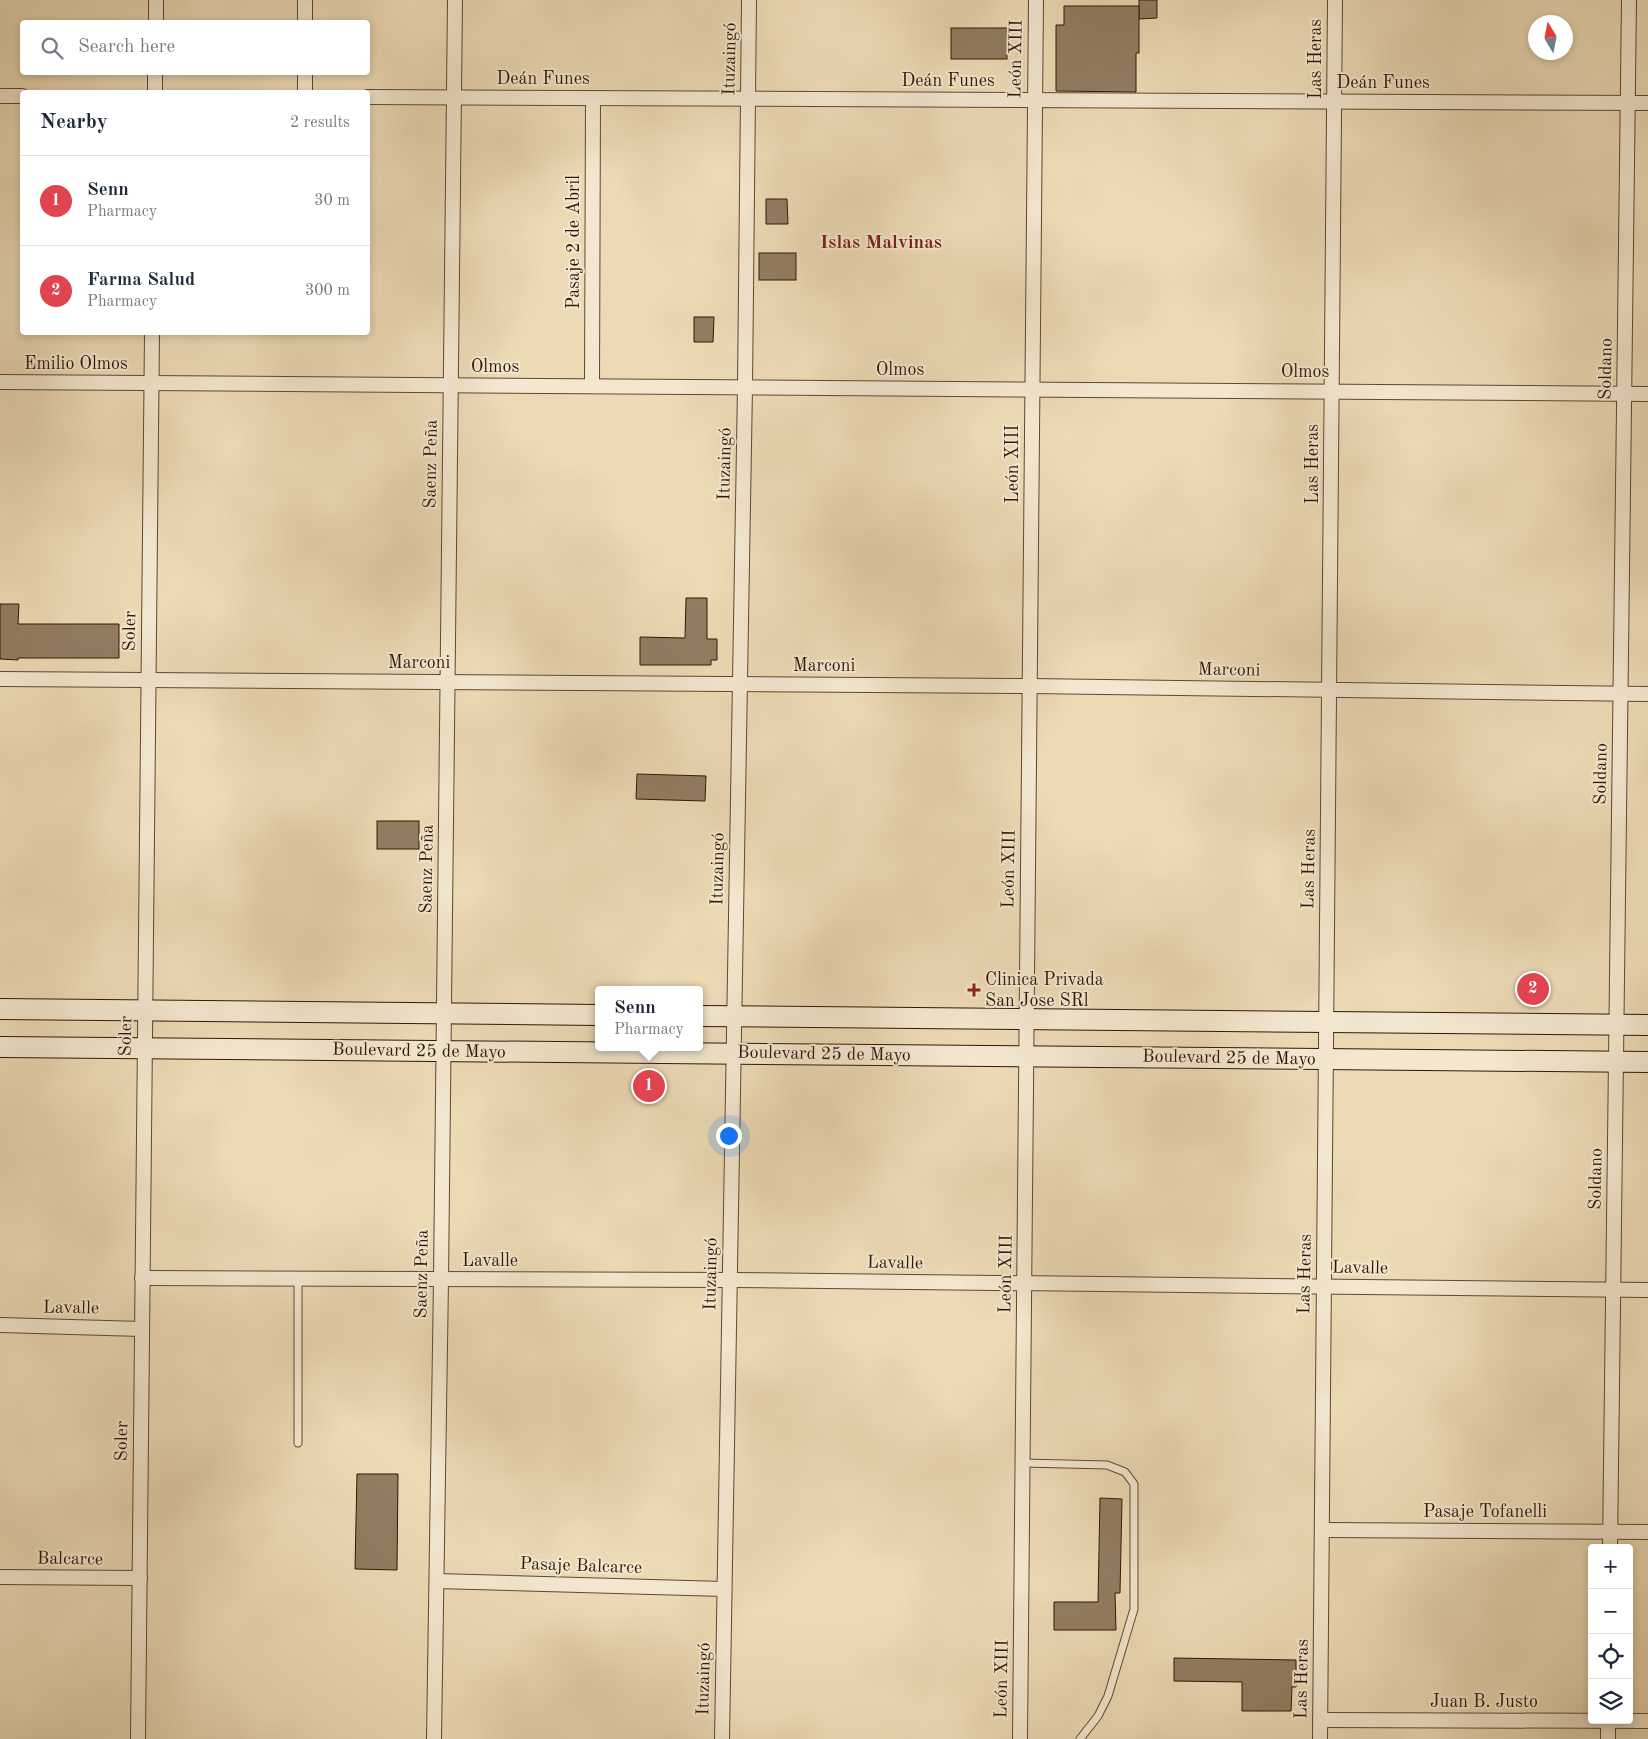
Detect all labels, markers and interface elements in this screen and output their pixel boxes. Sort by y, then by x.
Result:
north arrow [1528,15,1573,60]
street label: León XIII [1006,19,1026,99]
street label: Las Heras [1307,19,1325,99]
search box [20,20,370,75]
street label: Ituzaingó [720,22,740,96]
icon: search [38,34,66,62]
text: Search here [78,38,175,57]
street label: Deán Funes [496,70,590,88]
street label: Deán Funes [901,72,995,90]
street label: Deán Funes [1336,74,1430,92]
text: Nearby [40,112,108,133]
text: 2 results [290,115,350,131]
street label: Pasaje 2 de Abril [565,175,583,309]
text: Senn [87,181,129,200]
text: 1 [51,193,61,209]
text: 30 m [314,193,350,209]
text: Pharmacy [87,204,157,220]
district label: Islas Malvinas [820,234,942,253]
text: Farma Salud [87,271,195,290]
text: 2 [51,283,61,299]
text: 300 m [305,283,350,299]
text: Pharmacy [87,294,157,310]
street label: Soldano [1596,338,1616,400]
street label: Emilio Olmos [24,355,128,373]
street label: Olmos [471,358,519,376]
street label: Olmos [876,361,924,379]
street label: Olmos [1281,363,1329,381]
street label: Saenz Peña [421,419,441,509]
street label: Las Heras [1304,424,1322,504]
street label: León XIII [1004,425,1022,503]
street label: Ituzaingó [715,427,735,501]
street label: Soler [121,610,139,651]
street label: Marconi [388,654,450,672]
street label: Marconi [793,657,855,675]
street label: Marconi [1197,660,1261,680]
street label: Soldano [1591,743,1611,805]
street label: Saenz Peña [417,824,437,914]
street label: Las Heras [1299,828,1319,909]
street label: León XIII [999,829,1019,909]
street label: Ituzaingó [708,832,728,906]
pin: 2 [1517,970,1549,1008]
place label: Clinica Privada San Jose SRl [985,971,1104,1010]
marker: Clinica Privada San Jose SRl [967,983,981,997]
popup [595,986,703,1051]
text: Senn [614,999,656,1018]
street label: Soler [117,1015,135,1056]
text: Pharmacy [614,1022,684,1038]
street label: Boulevard 25 de Mayo [332,1040,506,1062]
street label: Boulevard 25 de Mayo [737,1043,911,1065]
street label: Boulevard 25 de Mayo [1142,1047,1316,1069]
pin: 1 [633,1067,665,1105]
your location [716,1123,742,1149]
street label: Soldano [1586,1148,1606,1210]
street label: Saenz Peña [412,1229,432,1319]
street label: Las Heras [1295,1233,1315,1314]
street label: León XIII [996,1234,1016,1314]
street label: Ituzaingó [701,1237,721,1311]
street label: Lavalle [462,1252,518,1270]
street label: Lavalle [867,1254,923,1272]
street label: Lavalle [1332,1259,1388,1277]
street label: Lavalle [43,1299,99,1317]
street label: Soler [113,1420,131,1461]
street label: Pasaje Tofanelli [1423,1503,1547,1521]
map controls [1588,1544,1633,1724]
button: + [1588,1544,1633,1589]
street label: Balcarce [37,1549,103,1569]
street label: Pasaje Balcarce [519,1555,643,1577]
button: − [1588,1589,1633,1634]
button: locate [1588,1634,1633,1679]
street label: Las Heras [1292,1638,1312,1719]
street label: León XIII [992,1639,1012,1719]
street label: Ituzaingó [694,1642,714,1716]
button: layers [1588,1679,1633,1724]
street label: Juan B. Justo [1430,1693,1538,1711]

